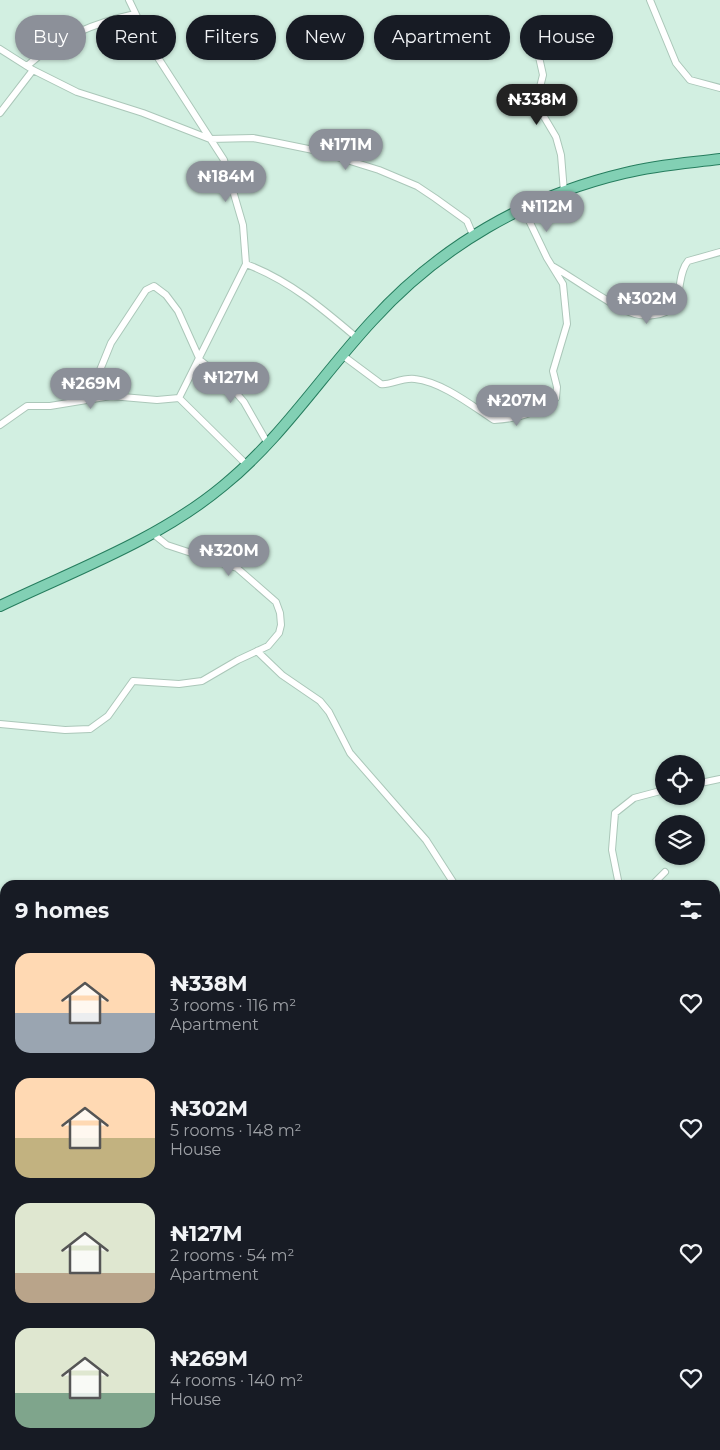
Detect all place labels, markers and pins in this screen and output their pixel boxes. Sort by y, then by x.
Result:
pin: ₦338M [502,84,572,126]
pin: ₦171M [311,128,381,171]
pin: ₦184M [191,160,261,203]
pin: ₦112M [512,190,582,233]
pin: ₦302M [612,282,682,325]
pin: ₦127M [196,362,266,404]
pin: ₦269M [56,368,126,410]
pin: ₦207M [482,384,552,427]
pin: ₦320M [194,534,264,577]

